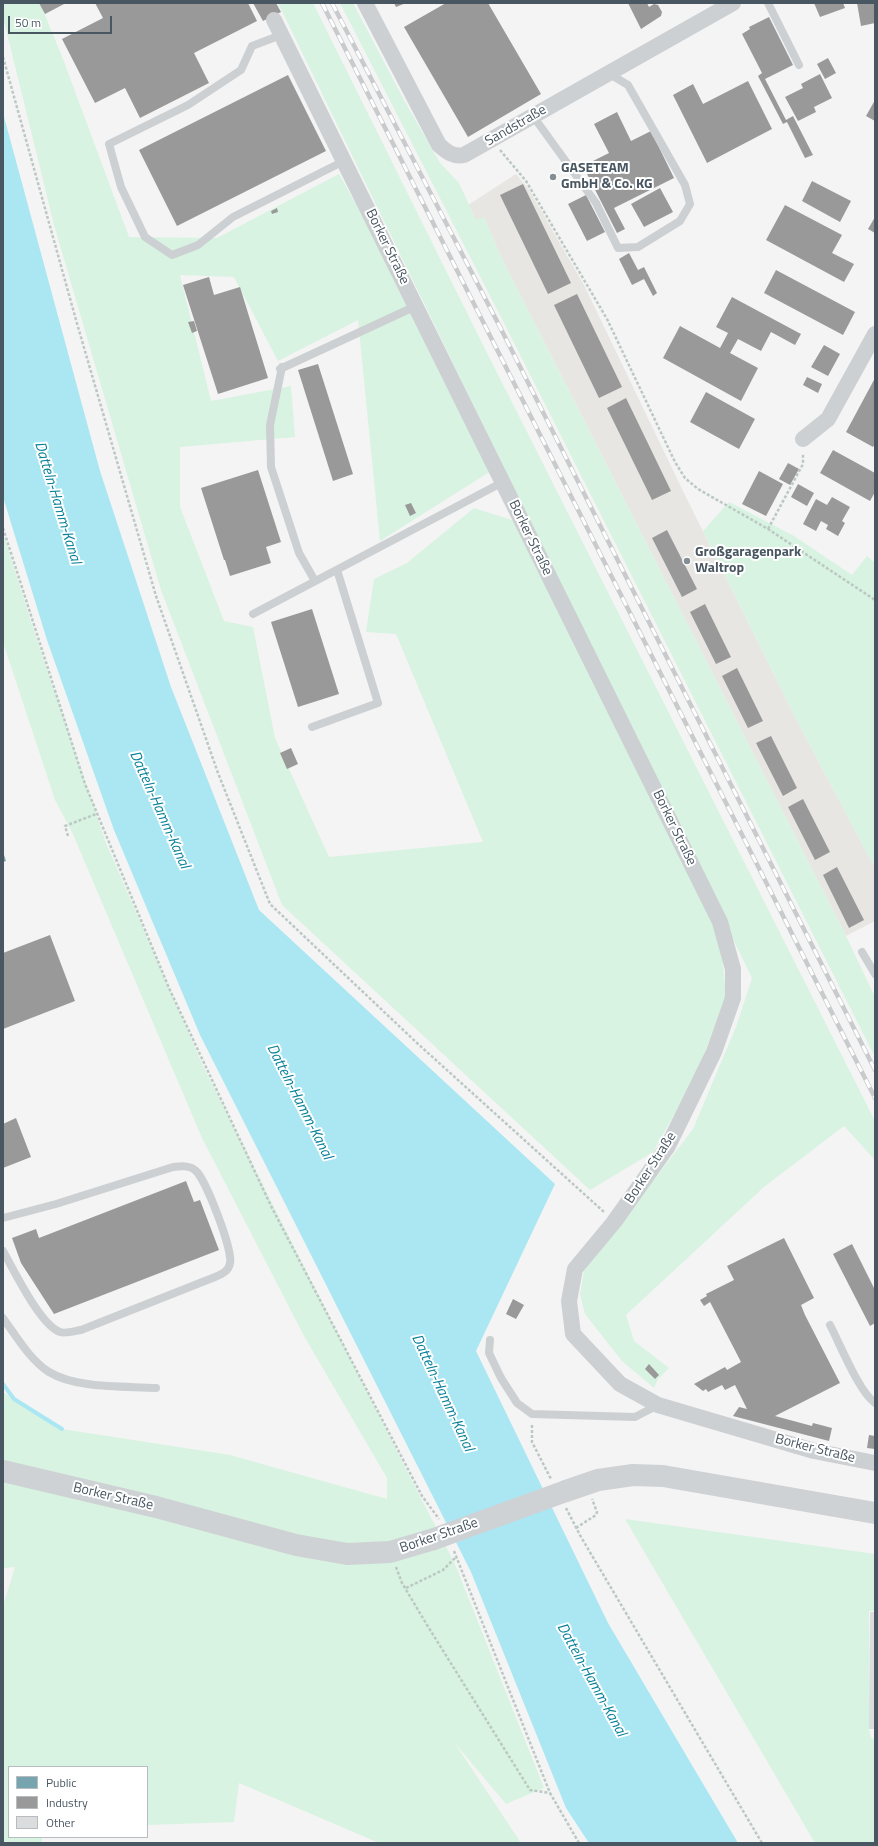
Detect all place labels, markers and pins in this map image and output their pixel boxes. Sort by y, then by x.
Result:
place label: GASETEAM GmbH & Co. KG [561,161,653,194]
marker: GASETEAM GmbH & Co. KG [548,172,558,182]
place label: Großgaragenpark Waltrop [695,545,801,578]
marker: Großgaragenpark Waltrop [682,556,692,566]

